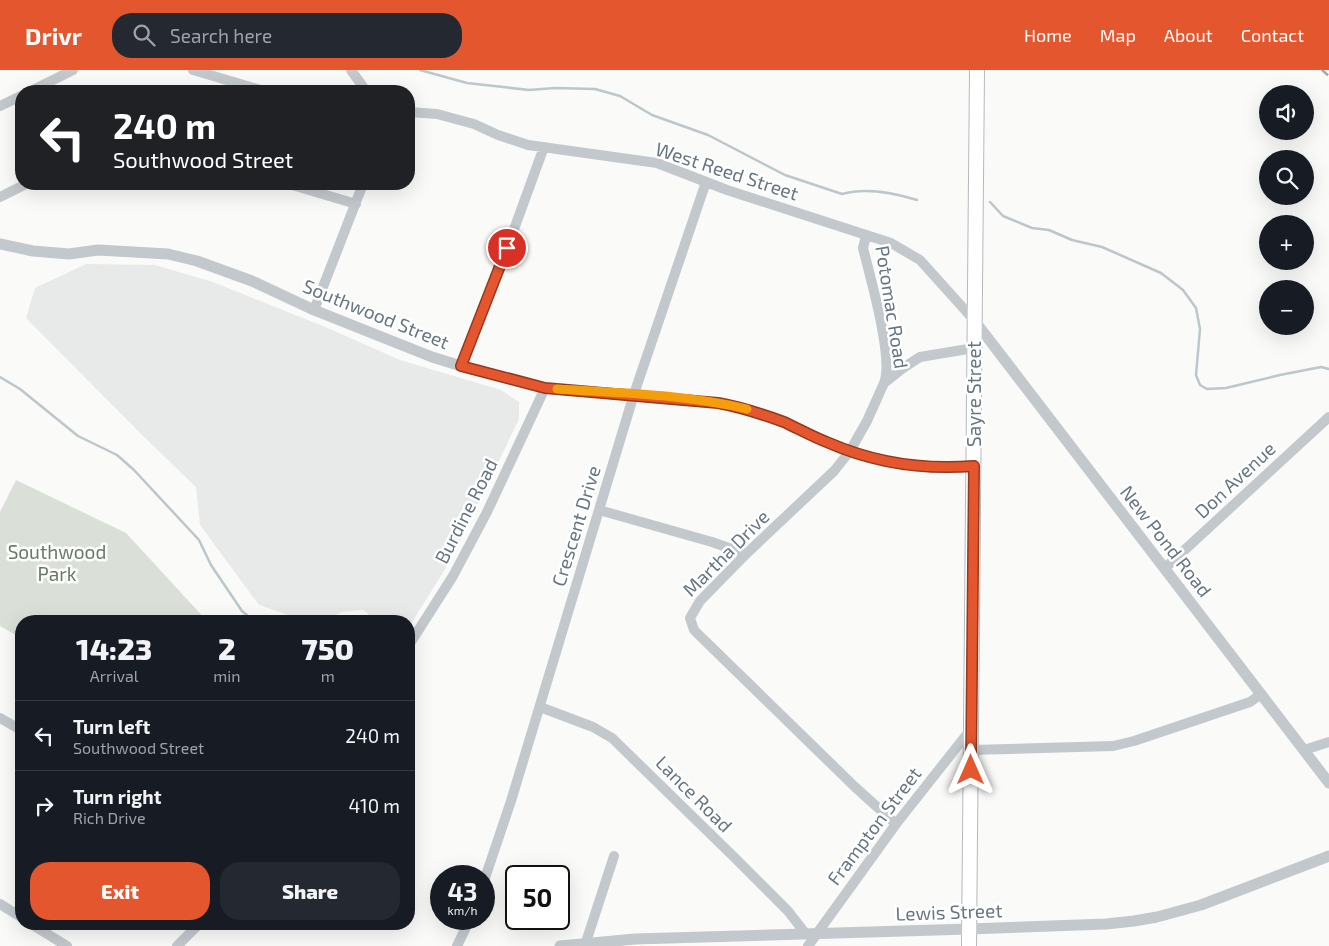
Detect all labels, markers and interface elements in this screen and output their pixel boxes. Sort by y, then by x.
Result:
search box [112,13,462,58]
text: Drivr [25,21,82,50]
icon: search [130,21,158,49]
text: Search here [170,24,272,47]
text: Home [1024,24,1072,46]
text: Map [1100,24,1136,46]
text: About [1164,24,1213,46]
text: Contact [1241,24,1304,46]
map controls [1259,85,1314,335]
button: sound [1259,85,1314,140]
text: 240 m [113,104,216,146]
icon: left [30,105,95,170]
street label: West Reed Street [653,137,802,204]
text: Southwood Street [113,146,293,172]
button: search [1259,150,1314,205]
button: + [1259,215,1314,270]
pin [486,227,528,269]
icon: arrive [493,234,521,262]
street label: Potomac Road [871,244,914,370]
street label: Southwood Street [300,274,453,353]
button: − [1259,280,1314,335]
street label: Sayre Street [962,341,985,447]
street label: Don Avenue [1190,436,1280,523]
street label: Burdine Road [429,454,502,567]
street label: Crescent Drive [546,463,605,589]
street label: New Pond Road [1116,480,1217,601]
street label: Martha Drive [678,505,774,601]
park label: Southwood Park [8,540,106,585]
text: 14:23 [76,630,152,666]
text: 2 [218,630,236,666]
text: 750 [302,630,354,666]
text: Arrival [90,666,138,685]
text: min [213,666,240,685]
text: m [321,666,335,685]
text: Turn left [73,715,150,738]
icon: left [30,722,58,750]
text: 240 m [345,724,400,747]
text: Southwood Street [73,738,204,757]
position arrow [944,743,996,795]
street label: Lance Road [651,751,737,837]
street label: Frampton Street [822,762,925,889]
text: Turn right [73,785,161,808]
icon: right [30,792,58,820]
text: 410 m [348,794,400,817]
text: Rich Drive [73,808,146,827]
button: Exit [30,862,210,920]
button: Share [220,862,400,920]
speed limit sign: 50 [505,865,570,930]
text: 43 [447,876,478,906]
street label: Lewis Street [895,898,1003,925]
text: km/h [448,903,477,917]

